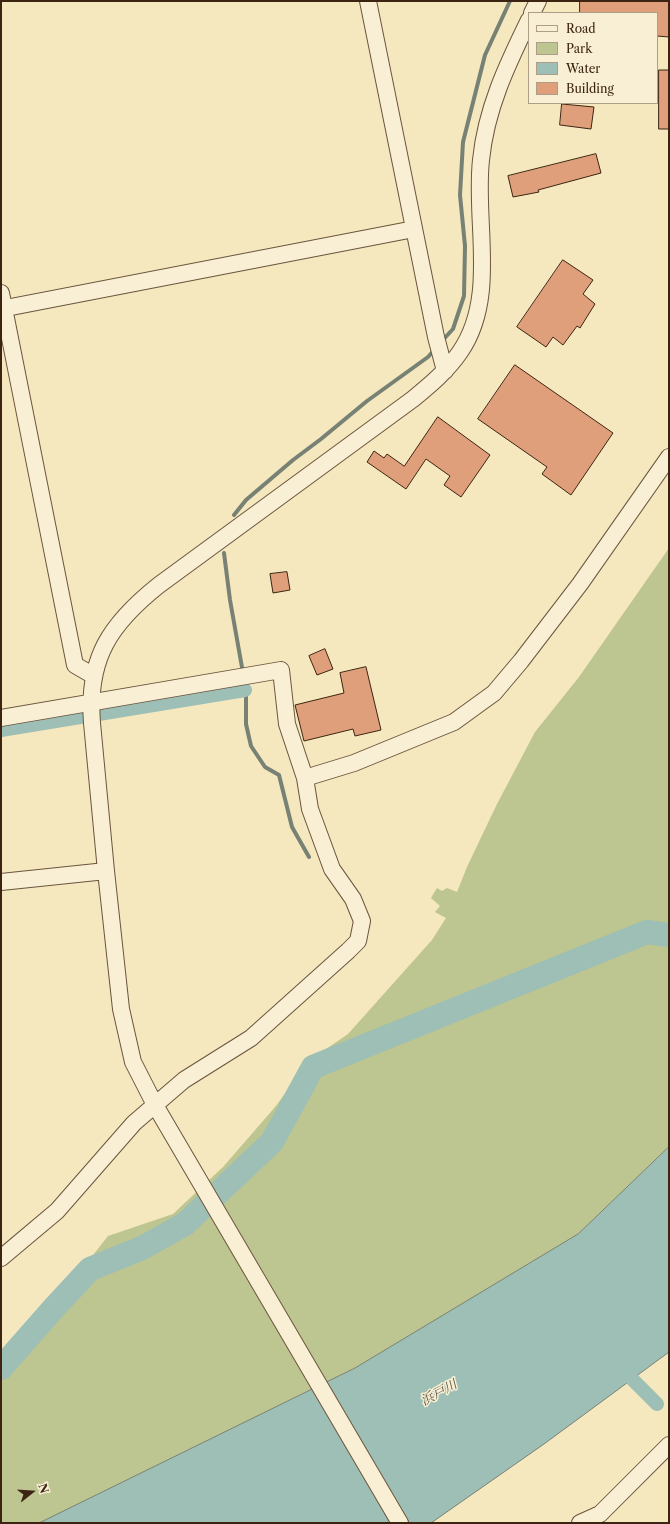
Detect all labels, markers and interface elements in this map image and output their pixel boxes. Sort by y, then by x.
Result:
legend [528,12,658,104]
text: Road [566,21,596,36]
text: Park [566,41,592,56]
text: Water [566,61,600,76]
text: Building [566,81,614,96]
water label: 浜戸川 [418,1377,460,1409]
north arrow [12,1472,52,1512]
text: N [35,1482,52,1495]

